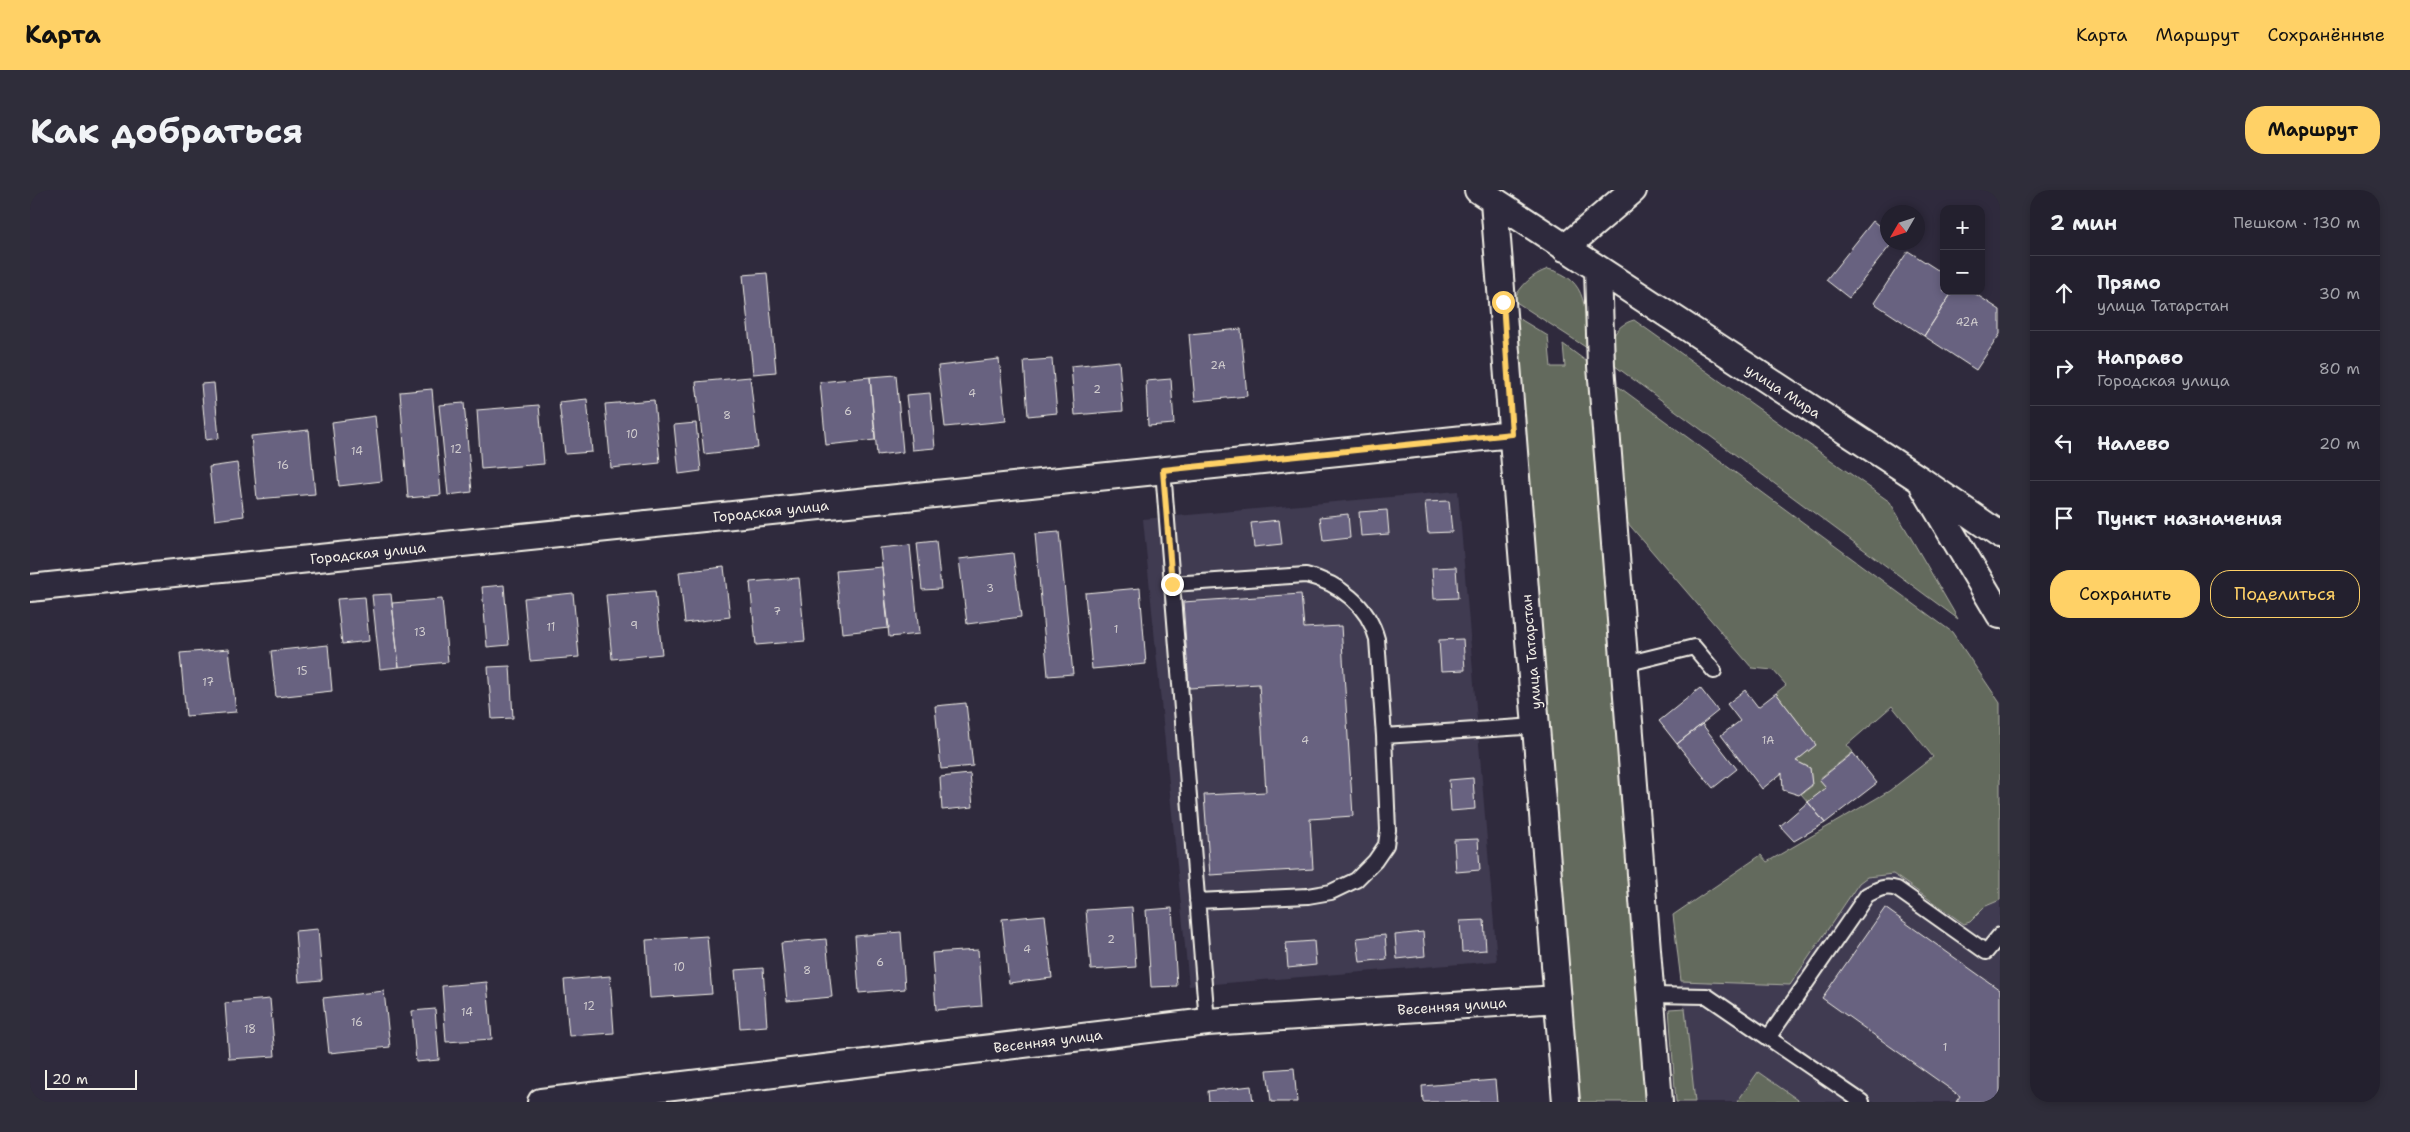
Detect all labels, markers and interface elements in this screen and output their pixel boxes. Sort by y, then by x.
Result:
text: Карта [25,19,101,51]
text: Карта [2076,23,2127,47]
text: Маршрут [2155,23,2239,47]
text: Сохранённые [2267,23,2385,47]
button: Маршрут [2245,106,2380,154]
text: Как добраться [30,107,303,154]
north arrow [1880,205,1925,250]
map controls [1940,205,1985,295]
button: + [1940,205,1985,250]
text: 2 мин [2050,209,2117,237]
text: Пешком · 130 m [2233,212,2360,233]
button: − [1940,250,1985,295]
text: Прямо [2097,270,2161,295]
icon: ahead [2050,279,2078,307]
text: 30 m [2319,283,2360,304]
route start [1492,291,1515,314]
text: улица Татарстан [2097,295,2229,316]
house number: 42А [1956,315,1978,330]
text: Направо [2097,345,2183,370]
icon: right [2050,354,2078,382]
house number: 2А [1210,358,1226,373]
text: 80 m [2319,358,2360,379]
street label: улица Мира [1742,360,1824,422]
text: Городская улица [2097,370,2230,391]
house number: 2 [1093,382,1101,397]
house number: 4 [968,386,976,401]
house number: 6 [844,404,852,419]
house number: 8 [723,408,731,423]
house number: 10 [626,427,638,442]
icon: left [2050,429,2078,457]
text: Налево [2097,431,2170,456]
text: 20 m [2319,433,2360,454]
house number: 12 [450,442,462,457]
house number: 14 [351,444,363,459]
house number: 16 [277,458,289,473]
street label: Городская улица [712,496,830,526]
icon: arrive [2050,504,2078,532]
text: Пункт назначения [2097,506,2282,531]
street label: Городская улица [309,538,427,568]
button: Сохранить [2050,570,2200,618]
button: Поделиться [2210,570,2360,618]
route end [1161,573,1184,596]
house number: 3 [986,581,994,596]
street label: улица Татарстан [1517,594,1545,710]
house number: 7 [773,604,781,619]
house number: 9 [630,618,638,633]
house number: 11 [547,620,555,635]
house number: 1 [1114,622,1118,637]
house number: 13 [414,625,426,640]
house number: 15 [296,664,308,679]
house number: 17 [202,675,214,690]
house number: 4 [1301,733,1309,748]
house number: 1А [1762,733,1774,748]
house number: 2 [1107,932,1115,947]
house number: 4 [1023,942,1031,957]
house number: 6 [876,955,884,970]
house number: 10 [673,960,685,975]
house number: 8 [803,963,811,978]
street label: Весенняя улица [1397,993,1508,1019]
house number: 12 [583,999,595,1014]
house number: 14 [461,1005,473,1020]
house number: 16 [351,1015,363,1030]
house number: 18 [244,1022,256,1037]
street label: Весенняя улица [993,1025,1104,1057]
house number: 1 [1943,1040,1947,1055]
scale bar [45,1067,138,1090]
text: 20 m [52,1070,88,1088]

